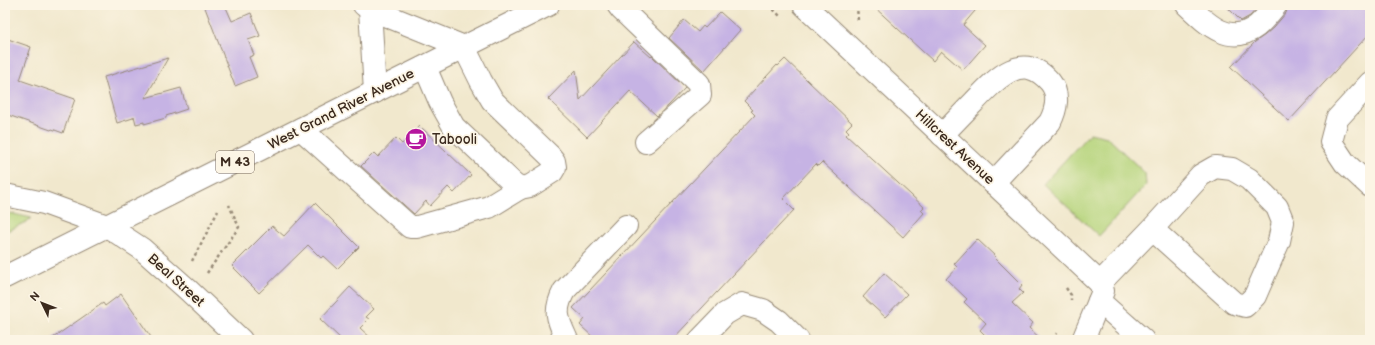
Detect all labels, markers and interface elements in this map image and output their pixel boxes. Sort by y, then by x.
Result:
street label: West Grand River Avenue [265,65,417,153]
street label: Hillcrest Avenue [912,106,998,188]
cafe icon: Tabooli [403,126,429,152]
place label: Tabooli [432,131,477,148]
road number: M 43 [216,151,254,173]
street label: Beal Street [144,250,209,310]
north arrow [22,283,62,323]
text: N [27,289,43,304]

